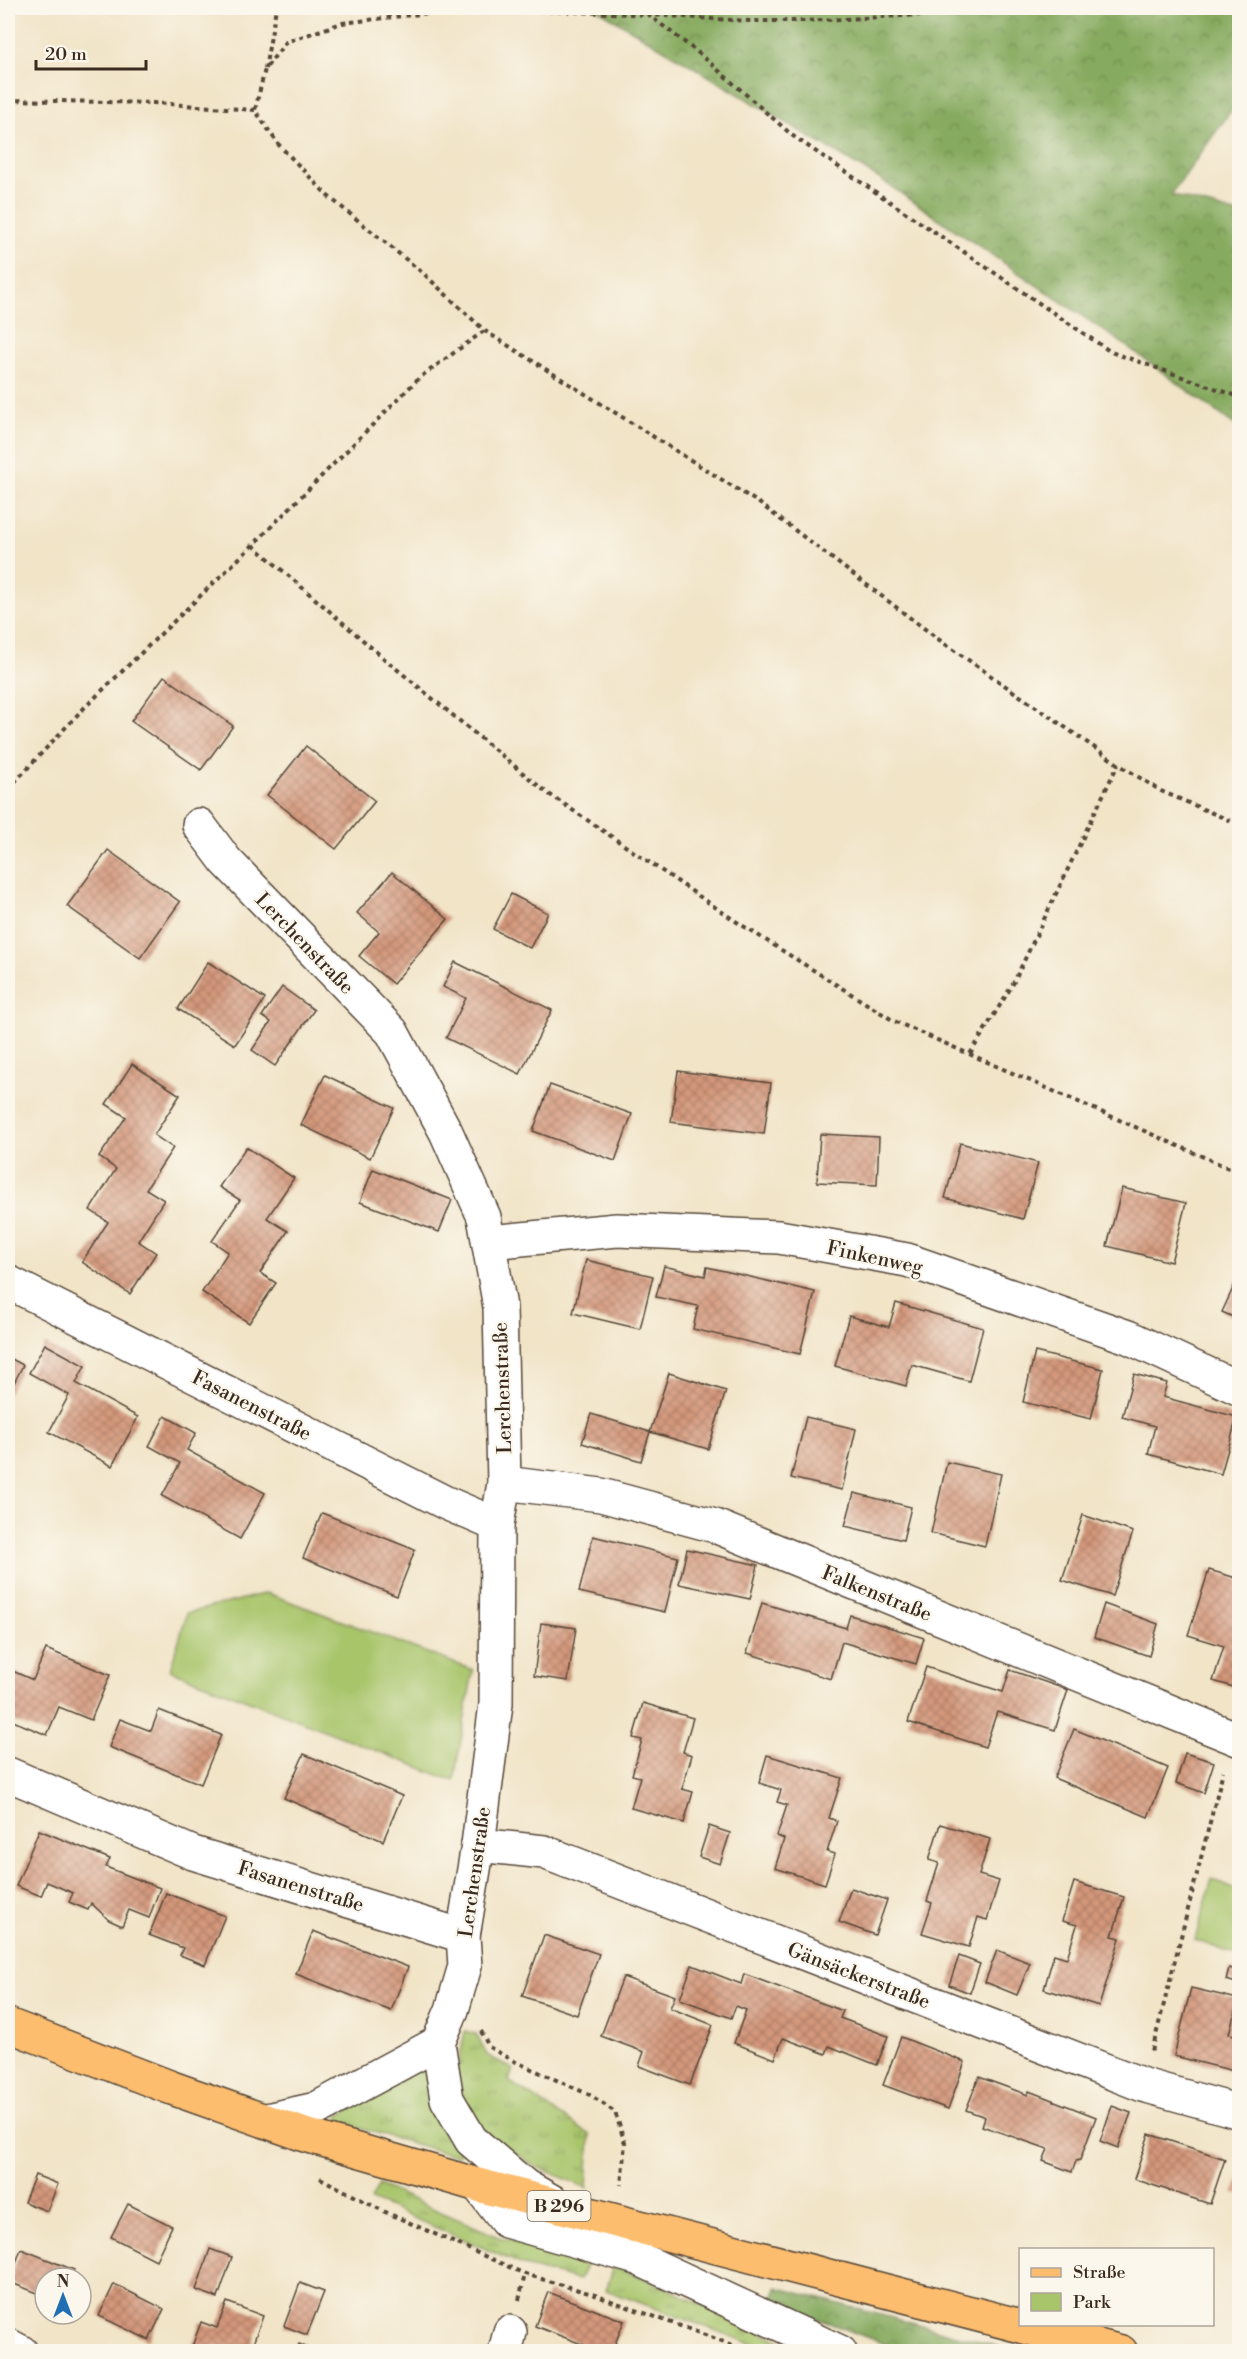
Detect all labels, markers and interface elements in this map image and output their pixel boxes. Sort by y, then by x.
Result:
scale bar [36,33,146,71]
text: 20 m [45,43,87,66]
street label: Lerchenstraße [249,888,359,1000]
street label: Finkenweg [824,1236,926,1281]
street label: Lerchenstraße [489,1322,518,1454]
street label: Fasanenstraße [187,1366,315,1447]
street label: Falkenstraße [818,1561,935,1628]
street label: Lerchenstraße [454,1805,497,1939]
street label: Fasanenstraße [234,1856,367,1919]
street label: Gänsäckerstraße [784,1938,933,2015]
road number: B 296 [528,2191,590,2221]
legend [1019,2248,1214,2326]
text: Straße [1073,2261,1126,2284]
north arrow [33,2266,93,2326]
text: N [57,2272,70,2292]
text: Park [1073,2291,1112,2314]

